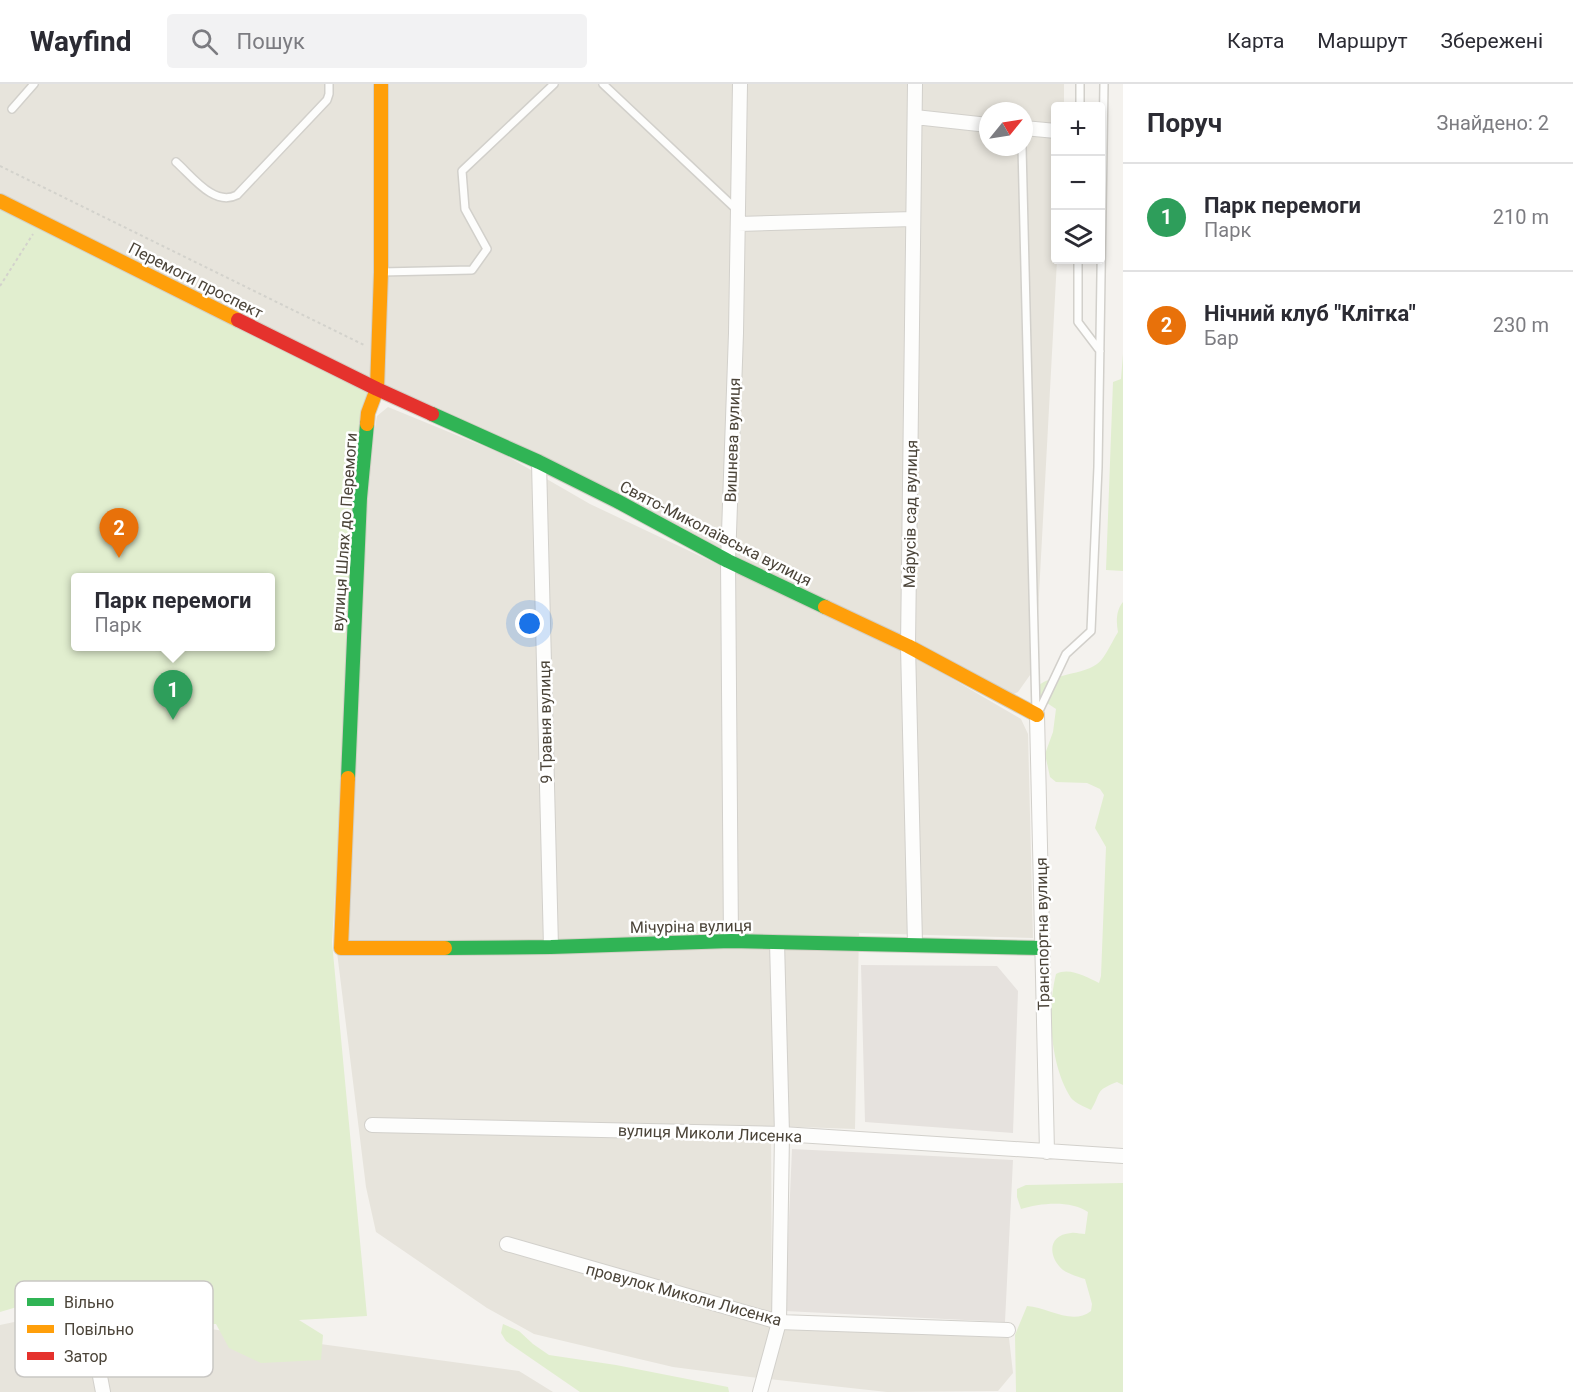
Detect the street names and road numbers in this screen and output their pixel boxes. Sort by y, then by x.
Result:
street label: Перемоги проспект [125,238,266,323]
street label: Вишнева вулиця [721,377,744,503]
street label: вулиця Шлях до Перемоги [328,432,361,632]
street label: Мáрусів сад вулиця [900,440,921,588]
street label: Свято-Миколаївська вулиця [617,477,815,590]
street label: 9 Травня вулиця [535,660,556,784]
street label: Транспортна вулиця [1032,857,1053,1011]
street label: Мічуріна вулиця [630,916,752,937]
street label: вулиця Миколи Лисенка [618,1121,802,1146]
street label: провулок Миколи Лисенка [584,1259,784,1330]

